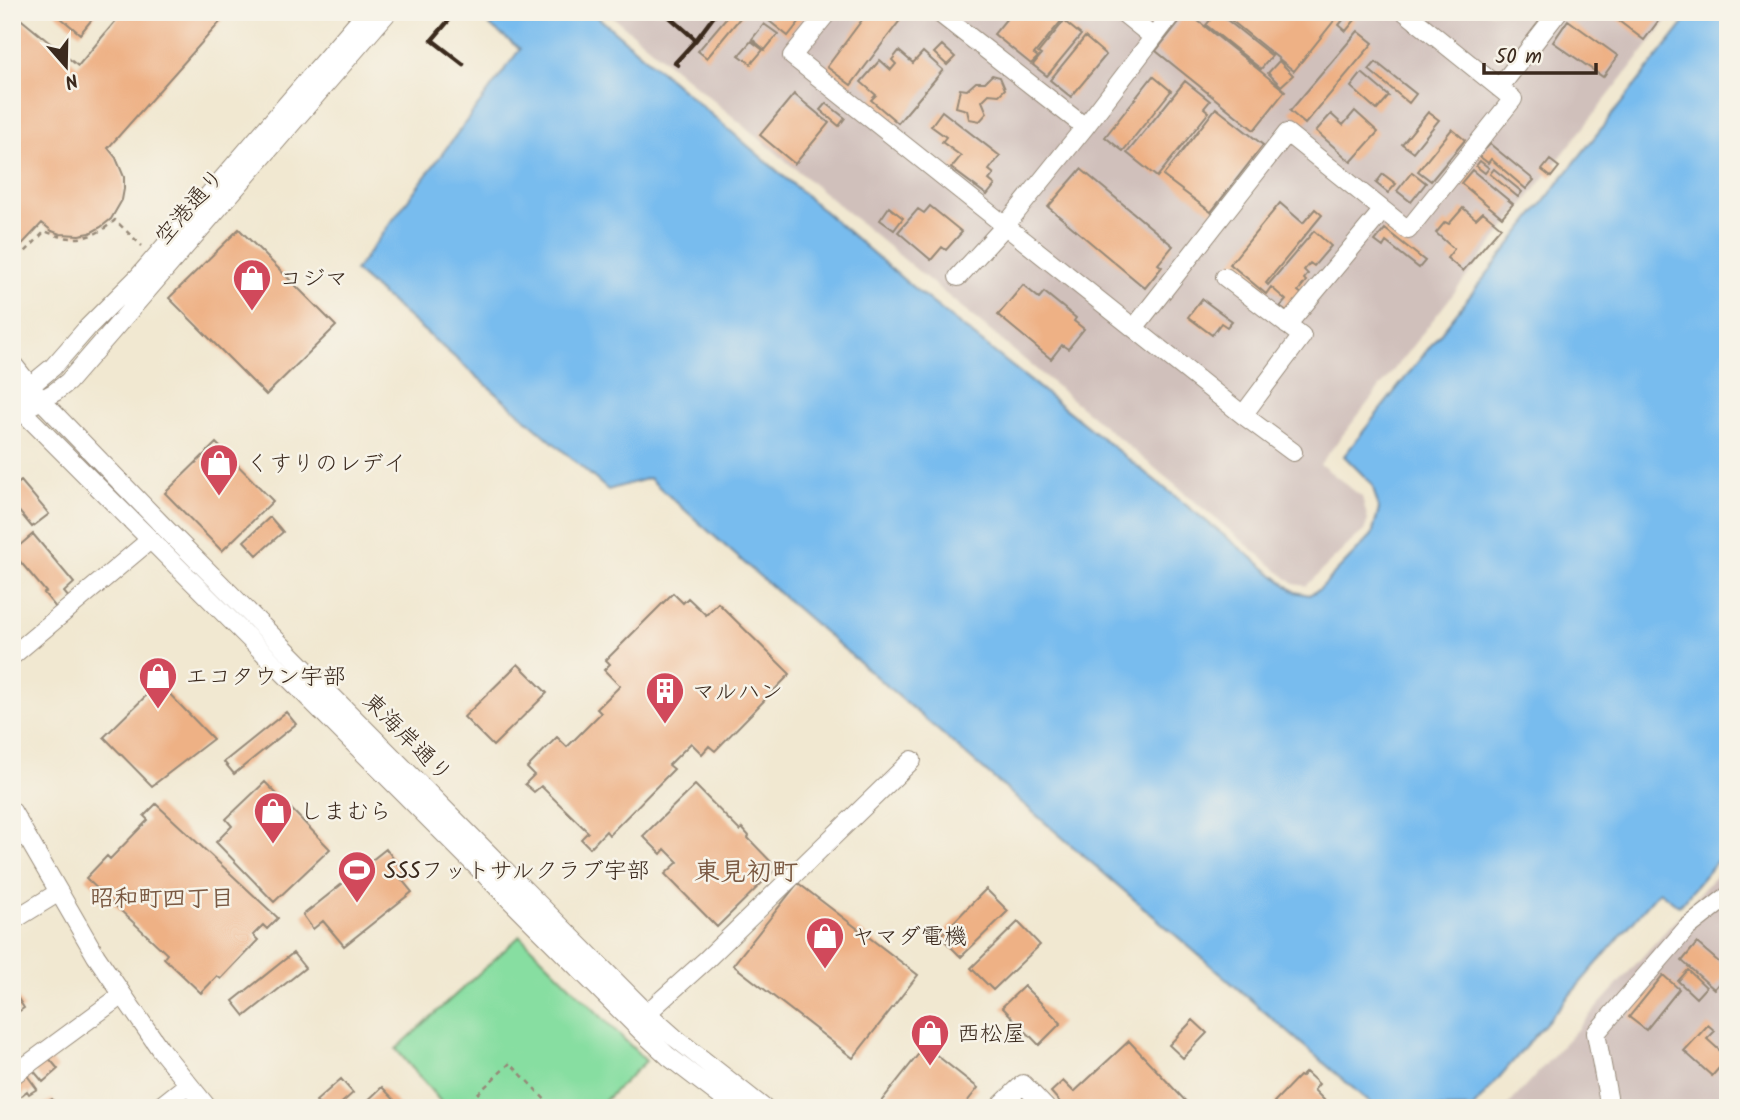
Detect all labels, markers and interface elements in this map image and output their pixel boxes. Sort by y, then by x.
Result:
north arrow [32,32,102,102]
scale bar [1484,32,1596,76]
text: 50 m [1495,41,1542,74]
text: N [60,64,82,96]
street label: 空港通り [147,161,234,254]
shop icon: コジマ [231,257,273,312]
place label: コジマ [279,262,348,298]
shop icon: くすりのレデイ [198,442,240,497]
place label: くすりのレデイ [246,447,406,483]
shop icon: エコタウン宇部 [137,655,179,710]
place label: エコタウン宇部 [185,660,346,696]
building icon: マルハン [644,670,686,725]
place label: マルハン [692,675,783,711]
street label: 東海岸通り [353,685,460,792]
shop icon: しまむら [252,790,294,845]
place label: しまむら [300,795,392,831]
sports icon: SSSフットサルクラブ宇部 [336,849,378,904]
district label: 東見初町 [694,852,798,894]
place label: SSSフットサルクラブ宇部 [384,854,650,890]
district label: 昭和町四丁目 [90,880,234,919]
shop icon: ヤマダ電機 [804,915,846,970]
place label: ヤマダ電機 [852,920,967,956]
shop icon: 西松屋 [909,1012,951,1067]
place label: 西松屋 [957,1017,1026,1053]

